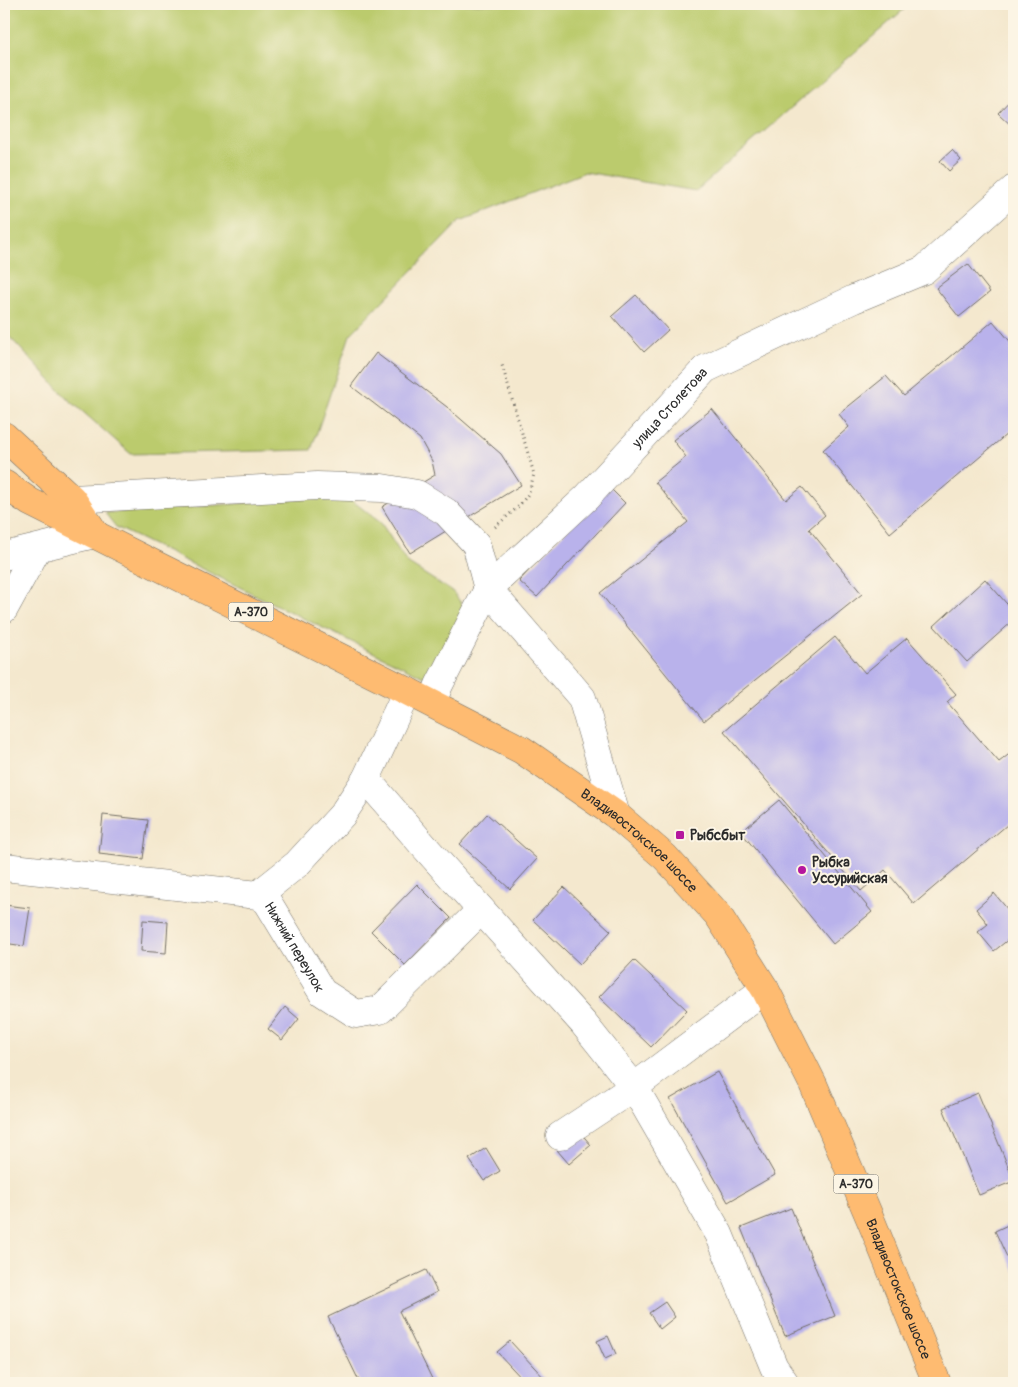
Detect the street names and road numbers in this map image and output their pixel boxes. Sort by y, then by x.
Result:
street label: улица Столетова [628,364,711,452]
road number: А-370 [228,602,274,622]
street label: Владивостокское шоссе [577,785,701,896]
street label: Нижний переулок [260,899,328,996]
road number: А-370 [834,1174,878,1194]
street label: Владивостокское шоссе [862,1216,934,1362]

